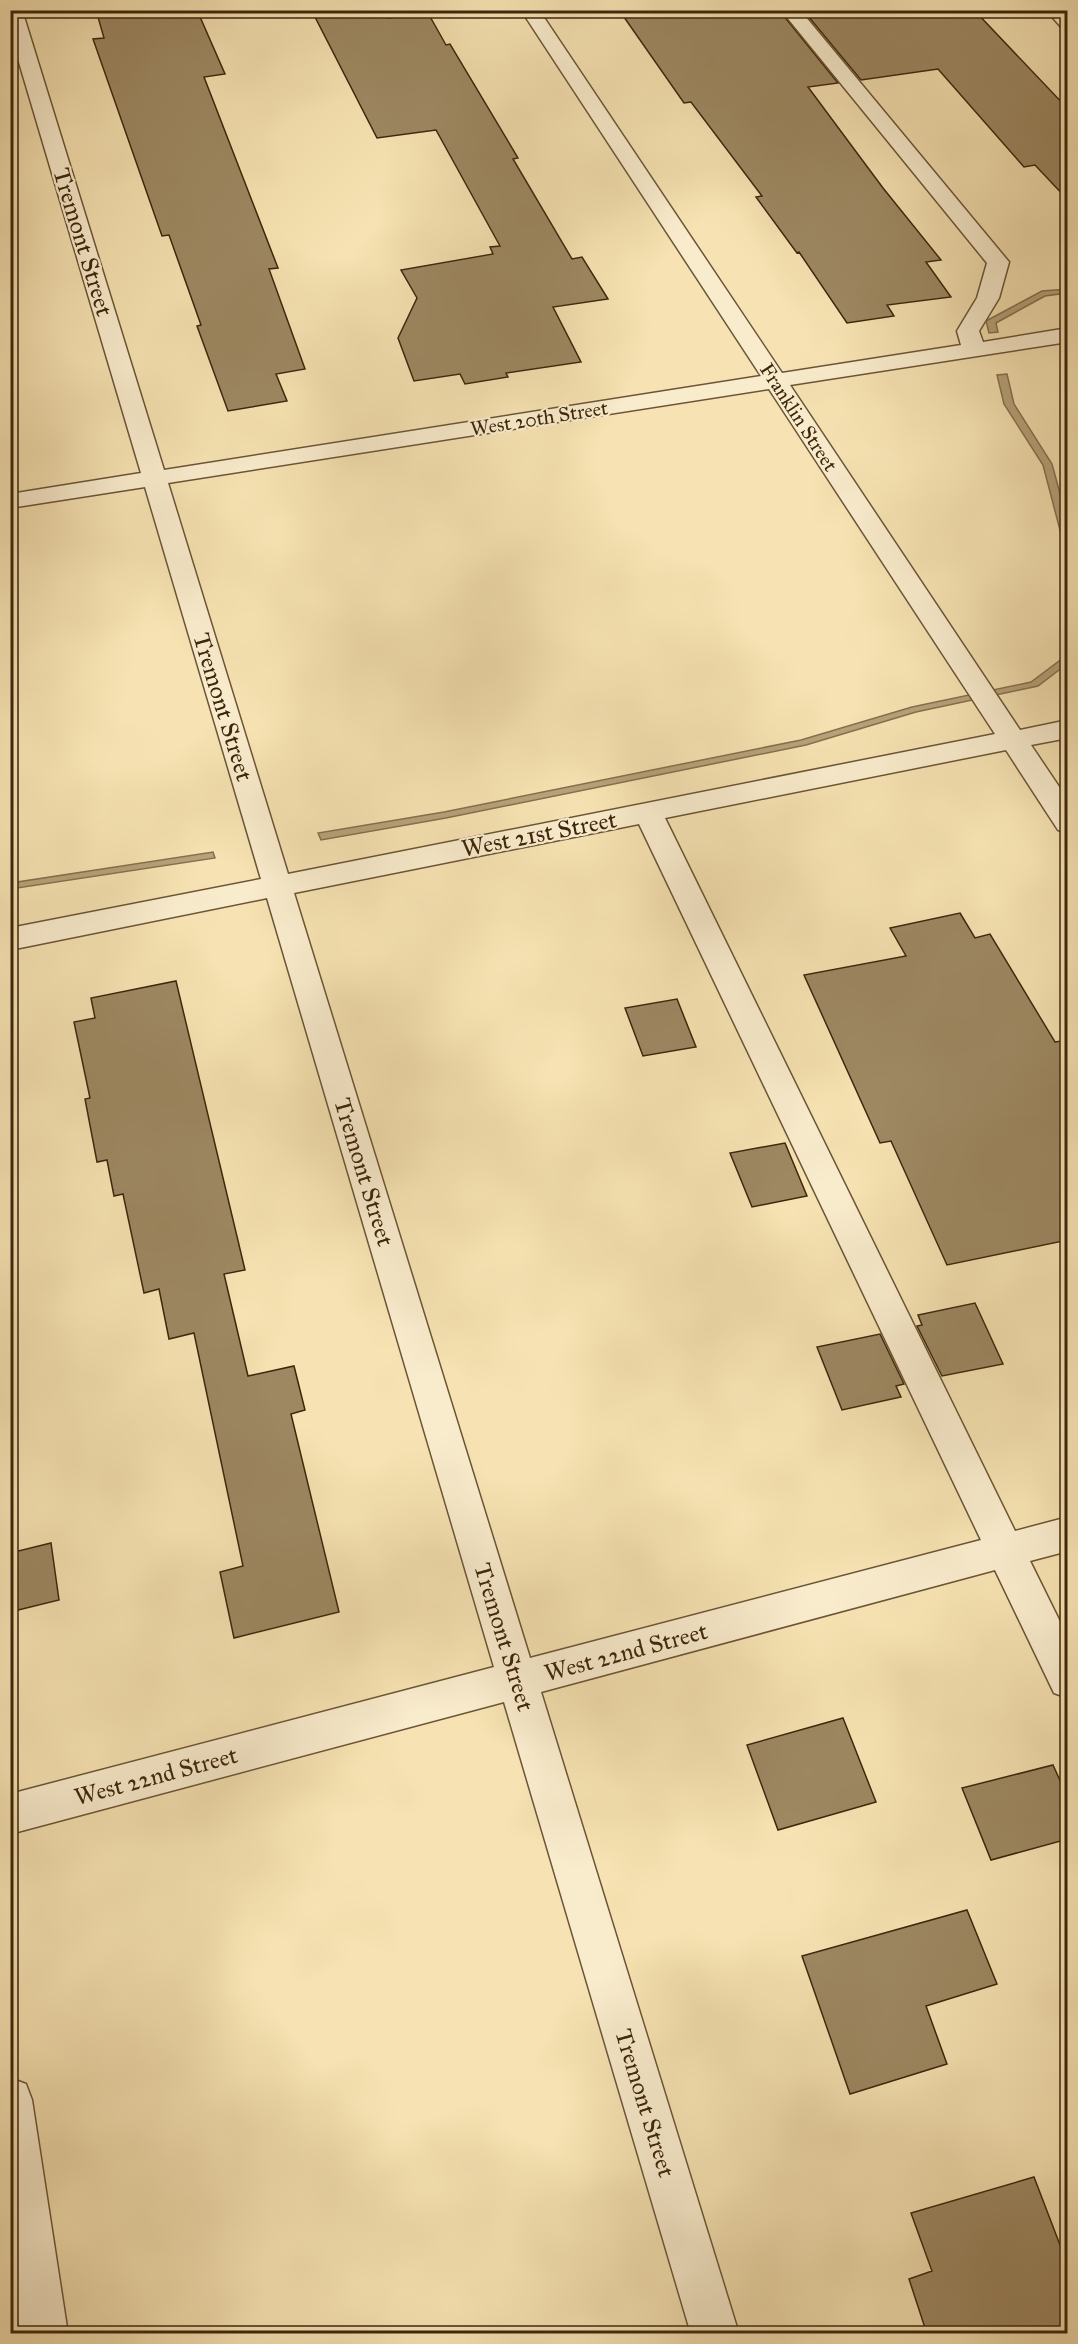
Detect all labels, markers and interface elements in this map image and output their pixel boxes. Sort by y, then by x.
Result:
street label: Tremont Street [46,164,120,320]
street label: Franklin Street [755,358,843,476]
street label: West 20th Street [469,395,609,441]
street label: Tremont Street [186,629,260,785]
street label: West 21st Street [459,804,620,864]
street label: Tremont Street [327,1094,401,1250]
street label: Tremont Street [467,1559,541,1715]
street label: West 22nd Street [541,1616,711,1688]
street label: West 22nd Street [71,1740,241,1812]
street label: Tremont Street [608,2025,682,2181]

